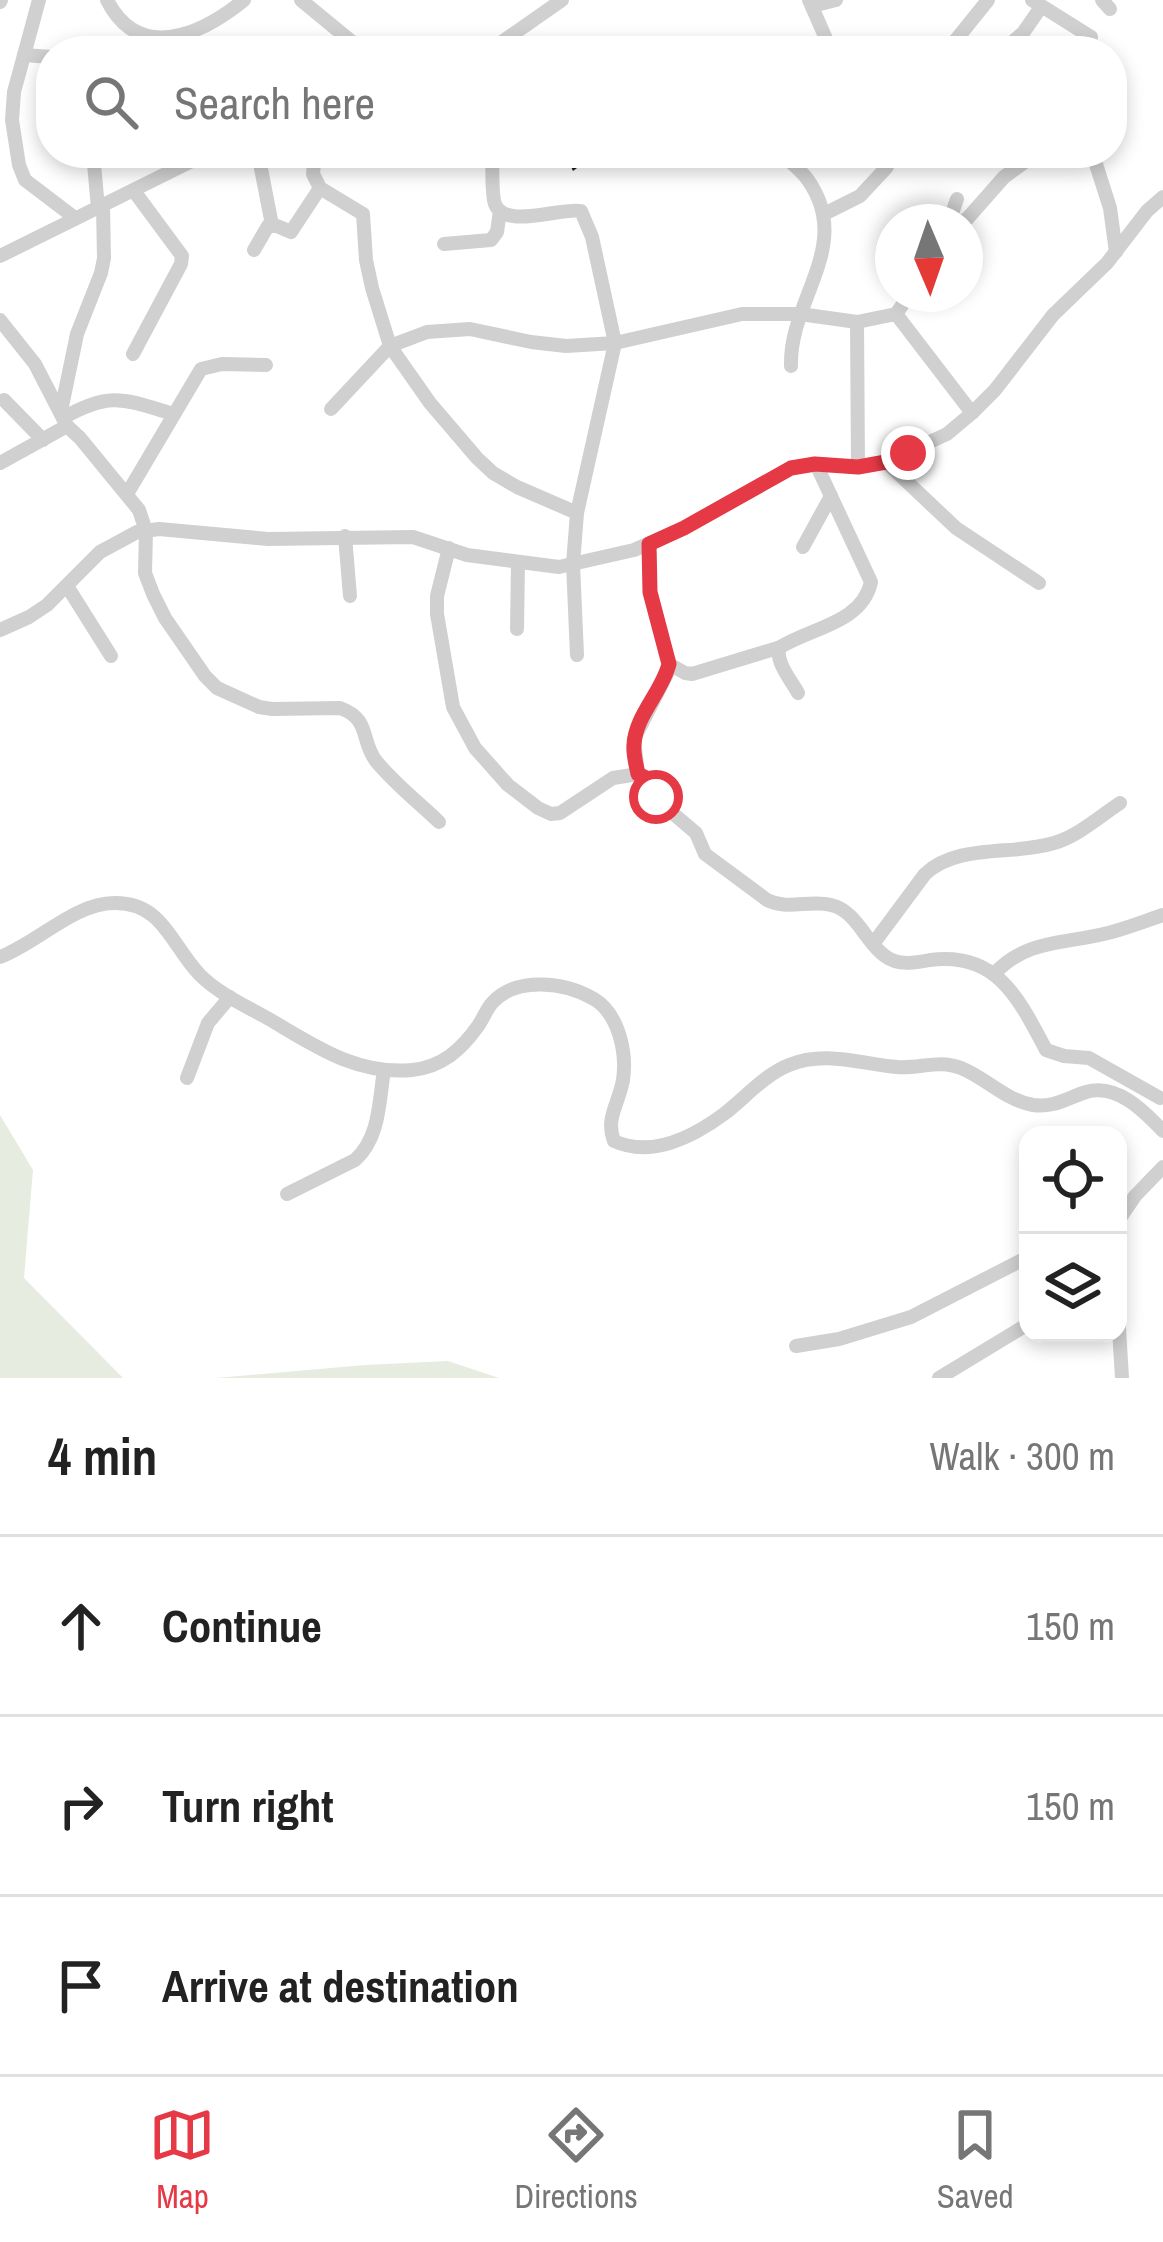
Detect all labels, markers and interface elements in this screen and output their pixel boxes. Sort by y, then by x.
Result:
search box [36,36,1127,168]
icon: search [78,69,144,135]
text: Search here [174,72,375,133]
north arrow [875,204,983,312]
route end [881,426,935,480]
route start [629,770,683,824]
map controls [1019,1126,1127,1342]
button: locate [1019,1126,1127,1234]
button: layers [1019,1234,1127,1342]
text: 4 min [48,1422,157,1491]
text: Walk · 300 m [930,1430,1115,1482]
icon: ahead [48,1593,114,1659]
text: Continue [162,1595,322,1656]
text: 150 m [1026,1600,1115,1652]
icon: right [48,1773,114,1839]
text: Turn right [162,1775,334,1836]
text: 150 m [1026,1780,1115,1832]
icon: arrive [48,1953,114,2019]
text: Arrive at destination [162,1955,519,2016]
tab: Map [149,2102,215,2218]
tab: Directions [514,2102,638,2218]
tab: Saved [937,2102,1013,2218]

